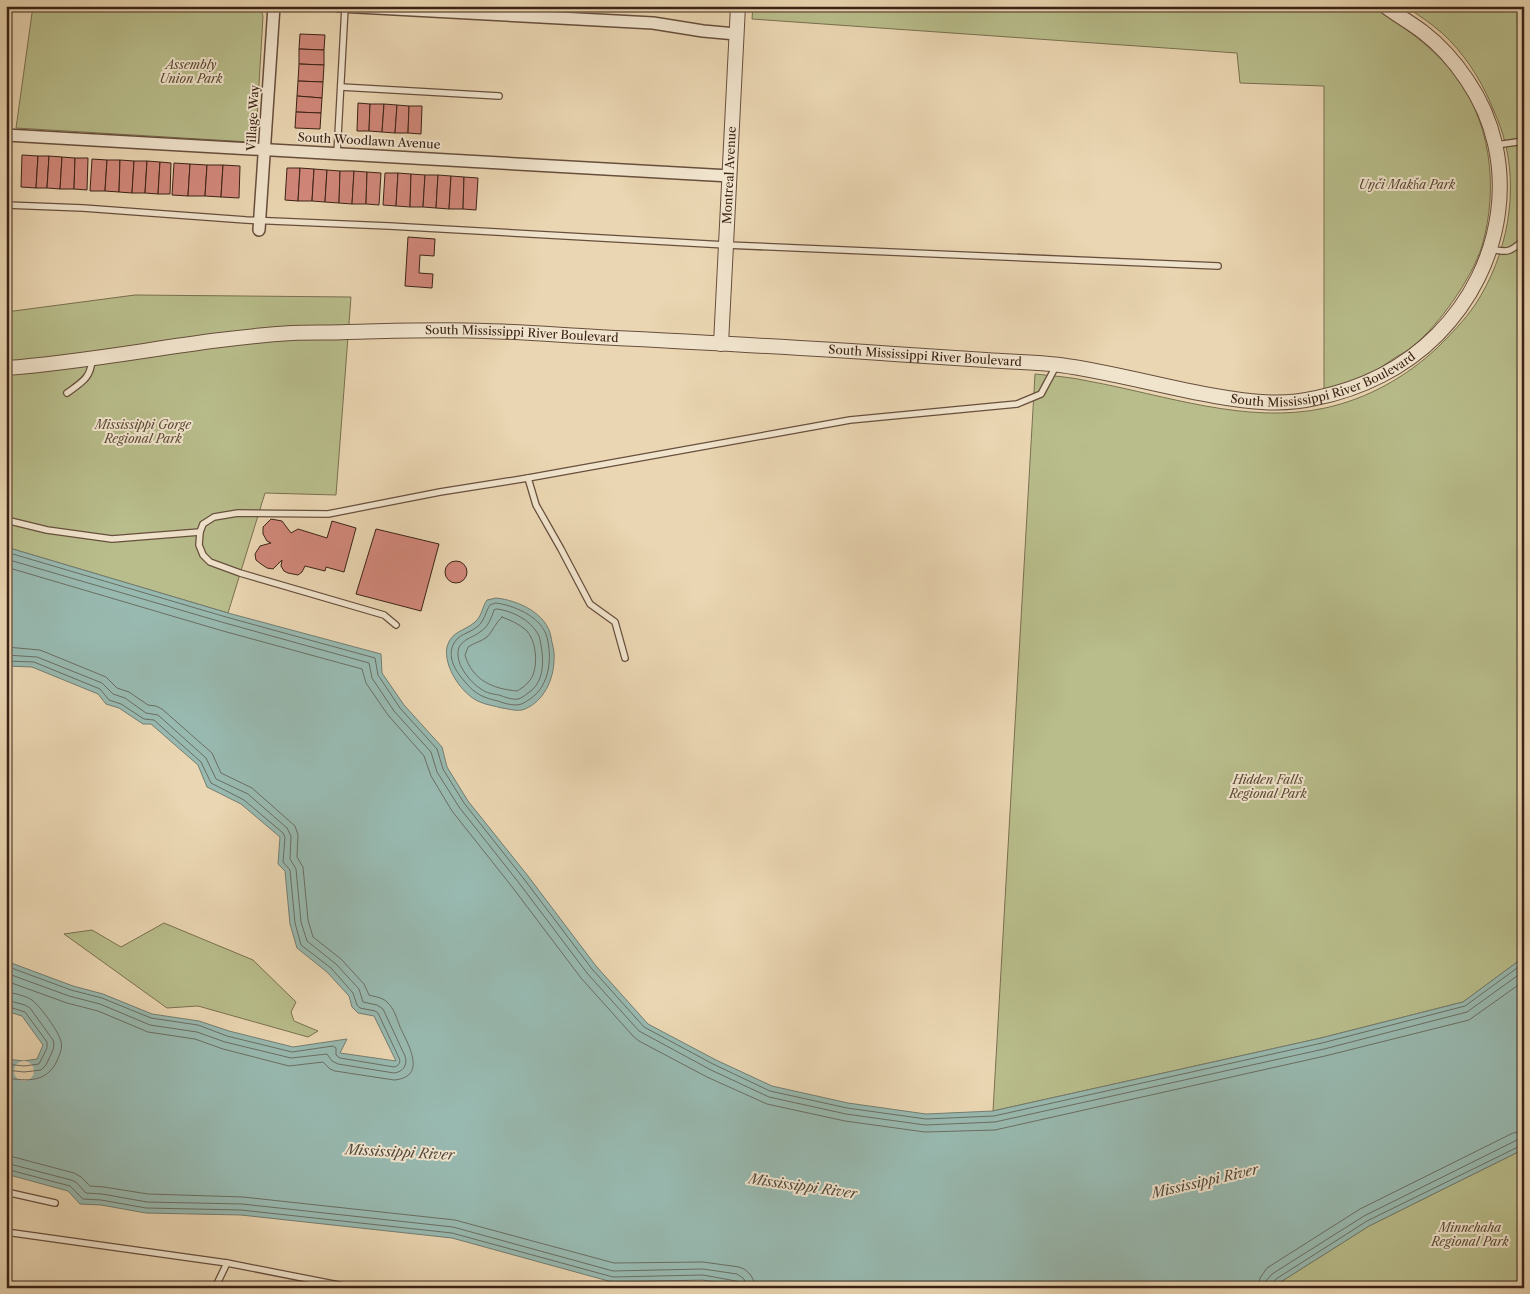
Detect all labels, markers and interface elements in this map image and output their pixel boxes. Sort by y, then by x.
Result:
park label: Assembly Union Park [159,57,223,86]
street label: Village Way [243,84,262,152]
street label: Montreal Avenue [719,126,739,224]
street label: South Woodlawn Avenue [297,129,441,152]
park label: Uŋči Makȟa Park [1359,177,1456,192]
street label: South Mississippi River Boulevard [425,322,620,345]
street label: South Mississippi River Boulevard [828,342,1023,369]
street label: South Mississippi River Boulevard [1230,348,1419,410]
park label: Mississippi Gorge Regional Park [93,417,192,446]
park label: Hidden Falls Regional Park [1228,772,1307,801]
water label: Mississippi River [343,1140,457,1164]
water label: Mississippi River [1148,1160,1262,1203]
water label: Mississippi River [746,1169,860,1203]
park label: Minnehaha Regional Park [1430,1220,1509,1249]

